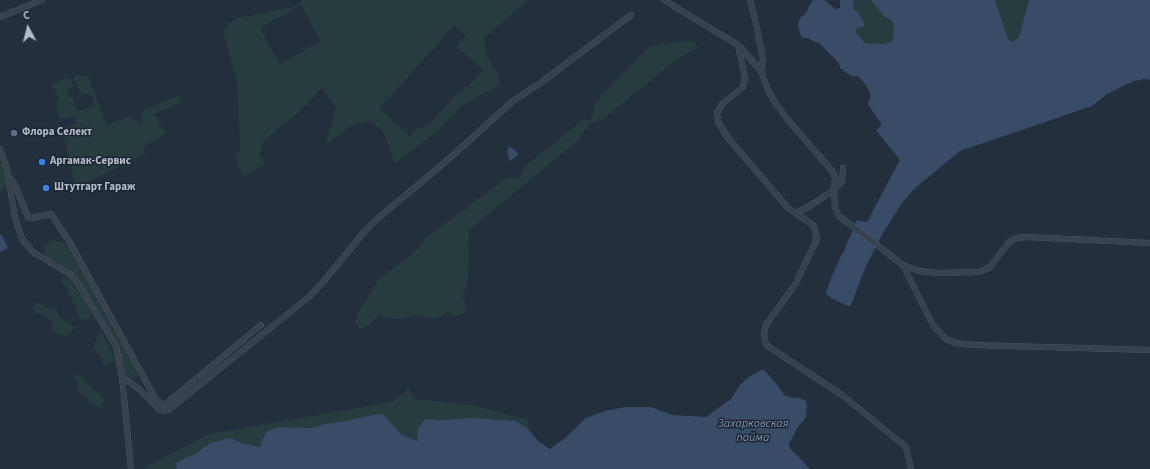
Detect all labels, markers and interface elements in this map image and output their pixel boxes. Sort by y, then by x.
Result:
north arrow [8,8,48,48]
text: С [22,8,31,23]
place label: Флора Селект [22,126,92,140]
marker: Флора Селект [9,128,19,138]
place label: Аргамак-Сервис [50,155,131,169]
marker: Аргамак-Сервис [37,157,47,167]
place label: Штутгарт Гараж [54,181,135,195]
marker: Штутгарт Гараж [41,183,51,193]
water label: Захарковская пойма [717,417,789,445]

